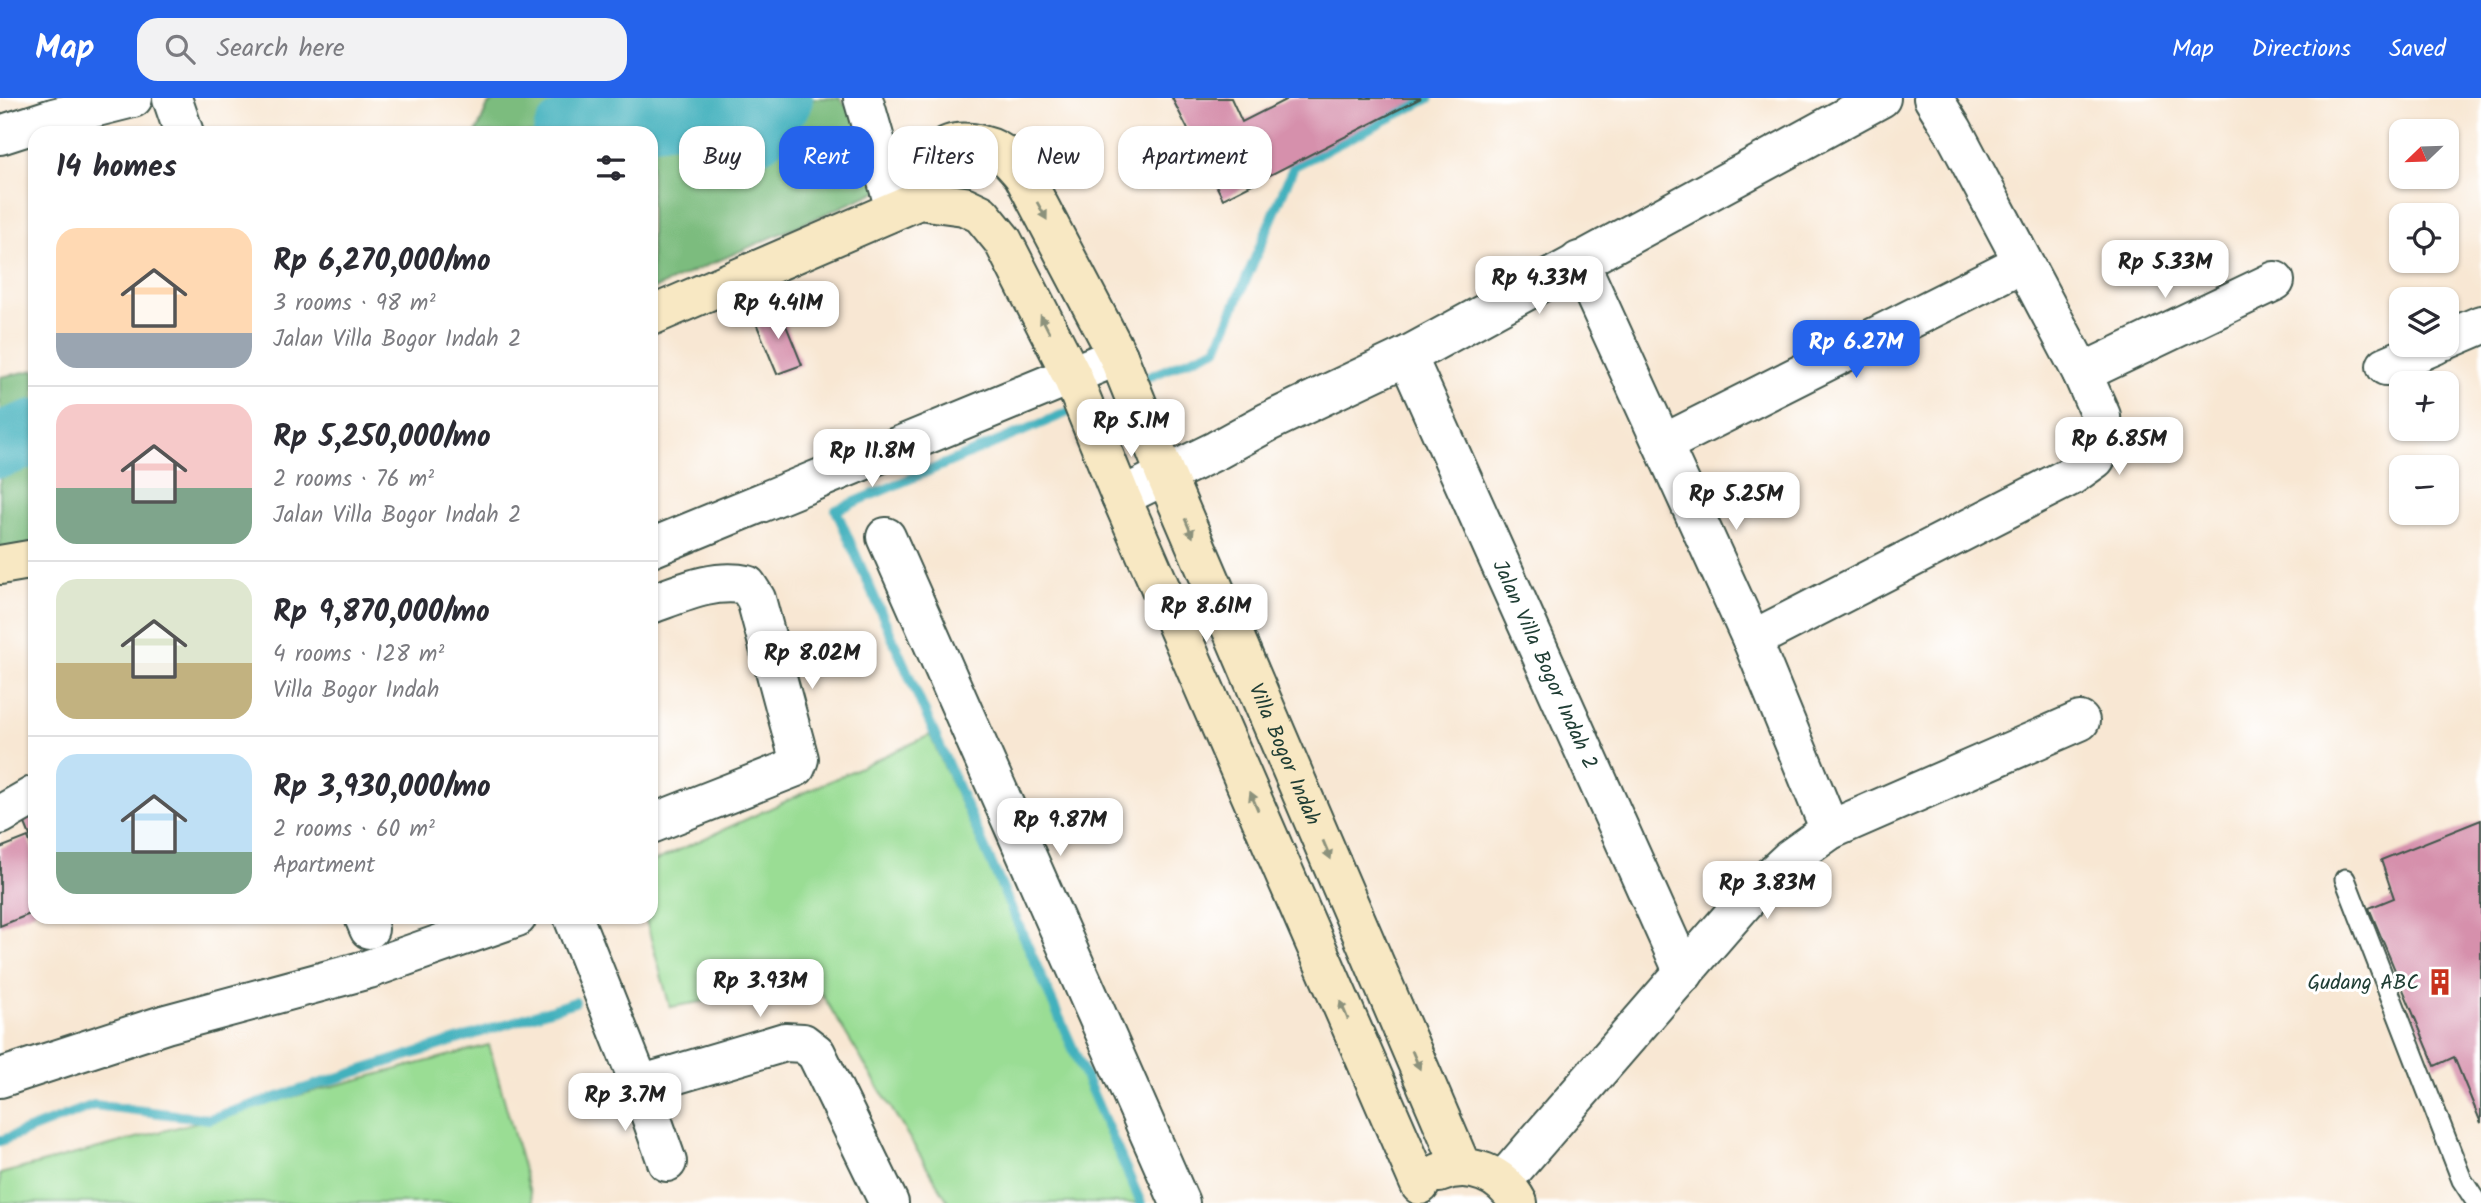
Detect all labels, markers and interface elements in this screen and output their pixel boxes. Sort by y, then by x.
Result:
search box [137,18,627,81]
text: Map [35,23,95,76]
text: Search here [217,28,345,70]
icon: search [161,30,199,68]
text: Map [2172,30,2214,69]
text: Directions [2252,30,2351,69]
text: Saved [2389,30,2446,69]
north arrow [2389,119,2459,189]
map controls [2389,119,2459,525]
chip: Buy [679,126,765,189]
chip: Rent [779,126,874,189]
chip: Filters [888,126,998,189]
chip: New [1012,126,1104,189]
chip: Apartment [1118,126,1272,189]
text: 14 homes [56,144,177,192]
icon: filters [592,149,630,187]
one-way arrow [1036,201,1048,221]
button: locate [2389,203,2459,273]
text: Rp 6,270,000/mo [273,238,491,286]
pin: Rp 5.33M [2093,240,2237,300]
text: Rp 5.33M [2118,245,2212,281]
icon: home [112,256,196,340]
pin: Rp 4.33M [1467,256,1611,316]
text: Rp 4.33M [1491,261,1587,297]
pin: Rp 4.41M [706,282,850,341]
text: 3 rooms · 98 m² [273,286,436,322]
text: Rp 4.41M [733,286,823,322]
button: layers [2389,287,2459,357]
one-way arrow [1040,313,1052,333]
pin: Rp 6.27M [1784,320,1928,380]
text: Jalan Villa Bogor Indah 2 [273,322,521,358]
text: Rp 6.27M [1809,325,1903,361]
button: + [2389,371,2459,441]
pin: Rp 5.1M [1066,400,1196,459]
text: Rp 5.1M [1093,404,1169,440]
text: Rp 5,250,000/mo [273,414,491,462]
pin: Rp 6.85M [2047,418,2191,477]
text: Rp 6.85M [2071,422,2167,458]
pin: Rp 11.8M [800,430,944,489]
icon: home [112,432,196,516]
text: Rp 11.8M [829,434,915,470]
button: − [2389,455,2459,525]
text: 2 rooms · 76 m² [273,462,434,498]
pin: Rp 5.25M [1664,472,1808,532]
text: Rp 5.25M [1689,477,1783,513]
text: Jalan Villa Bogor Indah 2 [273,498,521,534]
one-way arrow [1184,518,1195,539]
street label: Jalan Villa Bogor Indah 2 [1483,555,1606,775]
pin: Rp 8.61M [1134,584,1278,644]
text: Rp 9,870,000/mo [273,589,490,637]
text: Rp 8.61M [1161,589,1251,625]
icon: home [112,607,196,691]
pin: Rp 8.02M [740,632,884,691]
text: Rp 8.02M [764,636,860,672]
text: 4 rooms · 128 m² [273,637,444,673]
text: Villa Bogor Indah [273,673,439,709]
street label: Villa Bogor Indah [1239,678,1329,831]
text: Rp 3,930,000/mo [273,764,491,812]
icon: home [112,782,196,866]
one-way arrow [1248,791,1259,812]
pin: Rp 9.87M [988,798,1132,858]
text: Rp 9.87M [1013,803,1107,839]
text: 2 rooms · 60 m² [273,812,435,848]
one-way arrow [1321,840,1332,861]
text: Apartment [273,848,375,884]
pin: Rp 3.83M [1695,862,1839,921]
text: Rp 3.83M [1719,866,1815,902]
pin: Rp 3.93M [688,960,832,1019]
text: Rp 3.93M [713,964,807,1000]
place label: Gudang ABC [2307,967,2419,1000]
building icon: Gudang ABC [2425,967,2455,997]
one-way arrow [1338,1000,1350,1020]
one-way arrow [1411,1049,1422,1070]
pin: Rp 3.7M [560,1074,690,1133]
text: Rp 3.7M [584,1078,666,1114]

